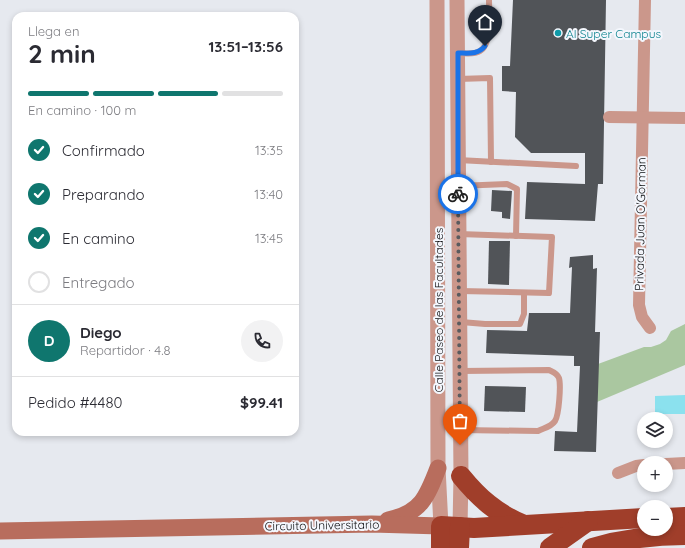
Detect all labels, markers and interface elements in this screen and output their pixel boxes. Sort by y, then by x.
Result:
pin [468,5,502,46]
icon: home [474,11,496,33]
text: Llega en [28,23,79,39]
place label: Al Super Campus [566,26,661,41]
marker: Al Super Campus [553,28,563,38]
text: 2 min [28,37,96,70]
text: 13:51–13:56 [208,37,283,56]
text: En camino · 100 m [28,102,136,118]
icon: check [28,139,50,161]
text: Confirmado [62,141,145,160]
text: 13:35 [255,142,283,158]
street label: Privada Juan O'Gorman [631,157,649,291]
courier [438,174,478,214]
icon: check [28,183,50,205]
icon: bike [447,183,469,205]
text: Preparando [62,185,145,204]
text: 13:40 [254,186,283,202]
icon: check [28,227,50,249]
street label: Calle Paseo de las Facultades [431,227,446,392]
text: En camino [62,229,135,248]
text: 13:45 [255,230,283,246]
text: Entregado [62,273,135,292]
button: phone [241,320,283,362]
text: Diego [80,323,122,342]
text: D [44,331,54,350]
text: Repartidor · 4.8 [80,342,171,358]
text: Pedido #4480 [28,393,122,412]
text: $99.41 [240,393,283,412]
pin [443,404,477,445]
icon: bag [449,410,471,432]
map controls [637,412,673,536]
button: layers [637,412,673,448]
button: + [637,456,673,492]
button: − [637,500,673,536]
street label: Circuito Universitario [265,517,379,533]

